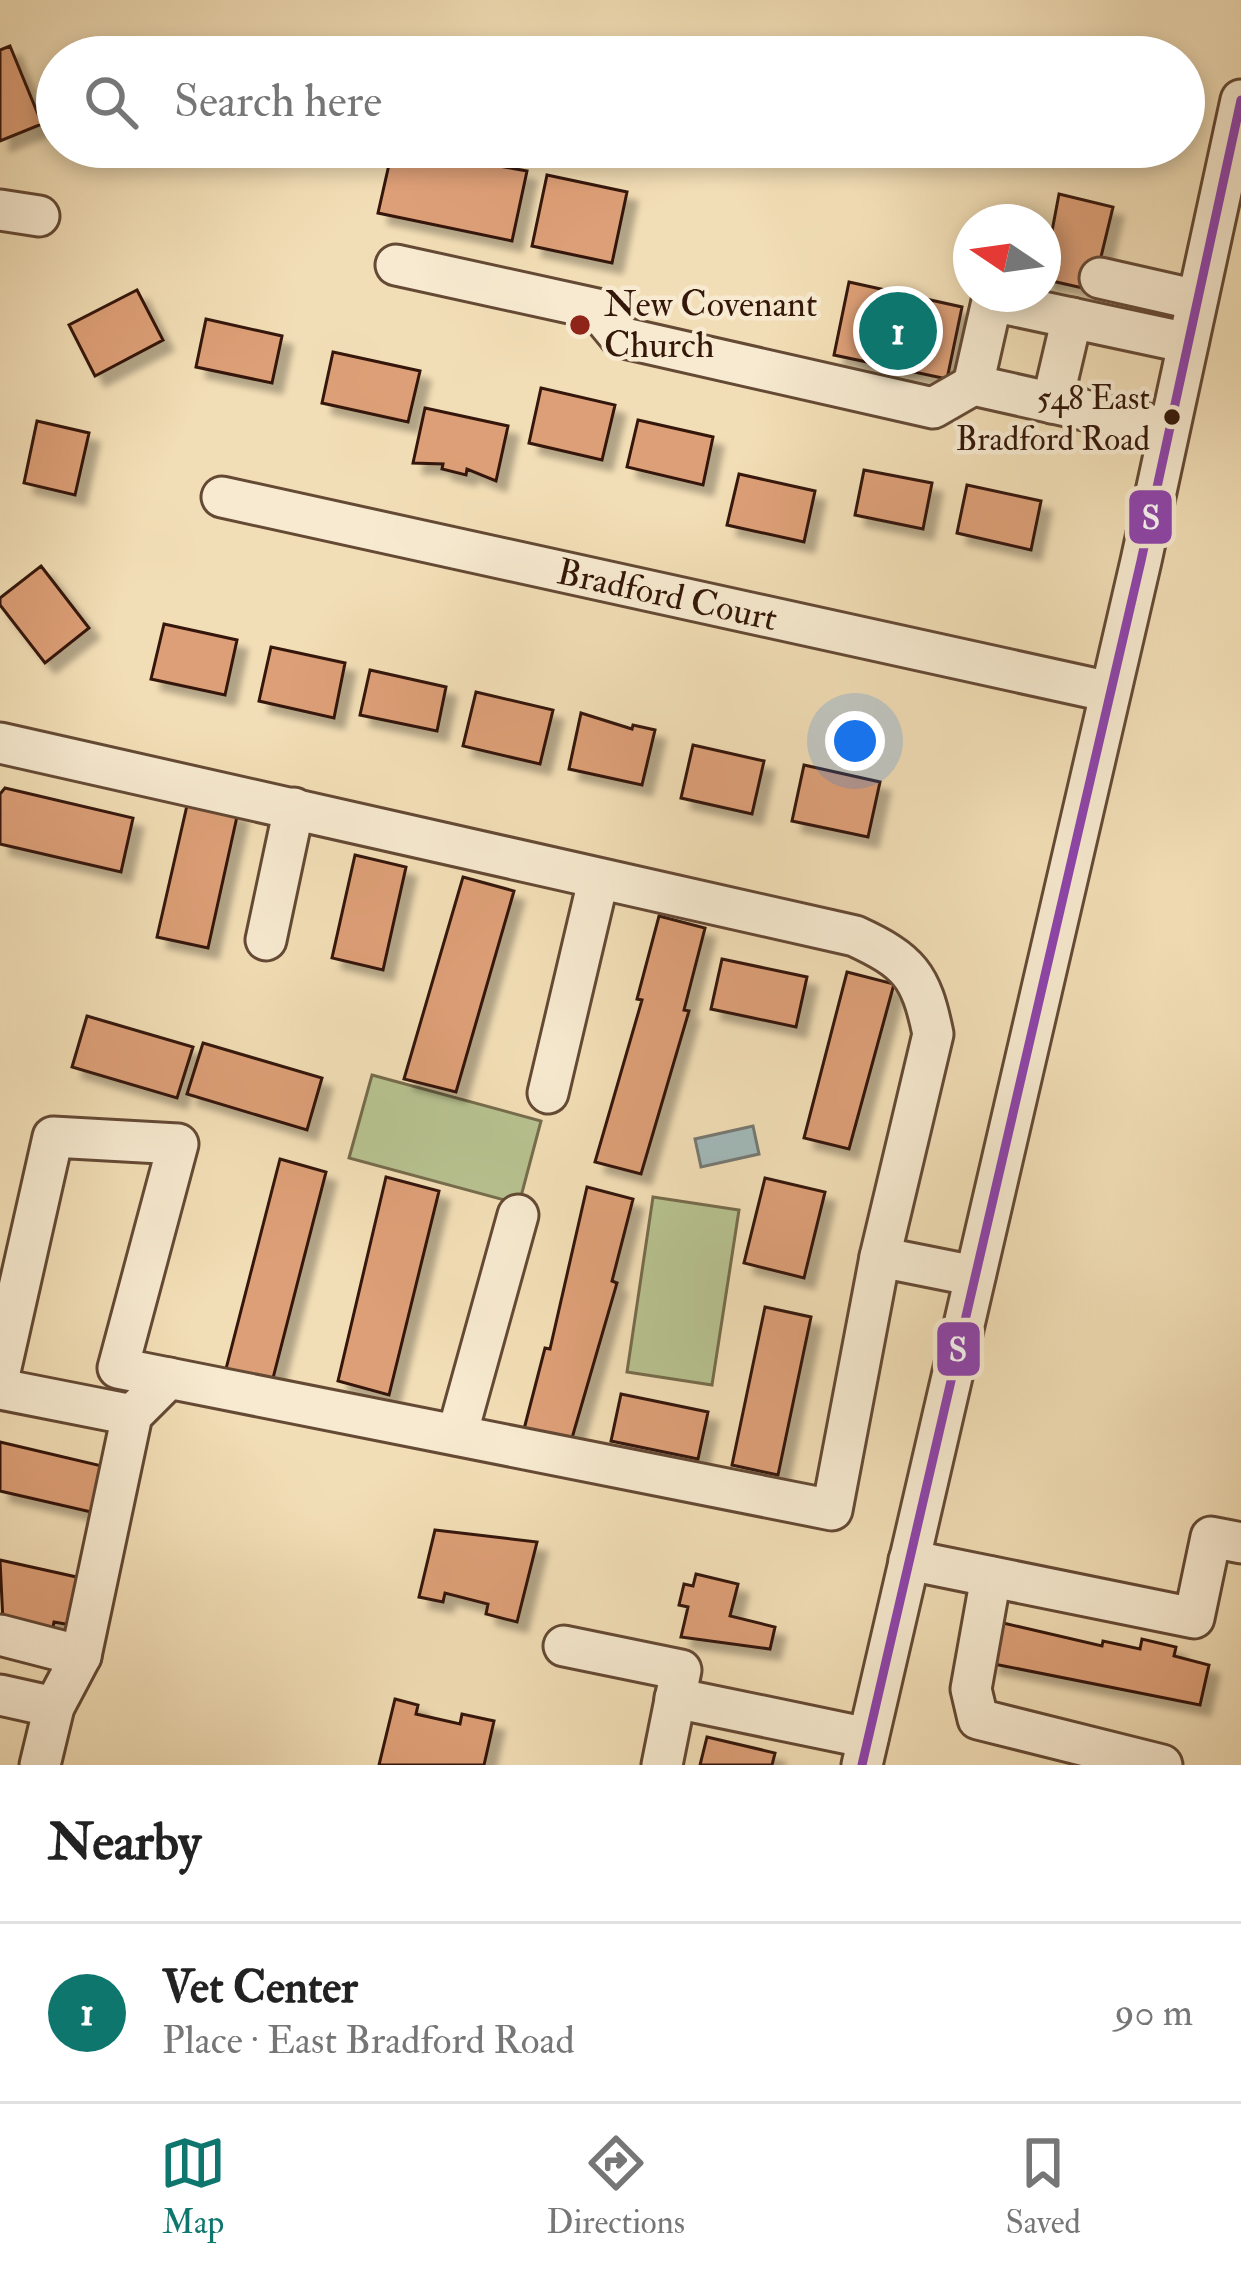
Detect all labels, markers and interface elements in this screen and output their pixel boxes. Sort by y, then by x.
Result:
search box [36,36,1205,168]
icon: search [78,69,144,135]
text: Search here [174,74,382,130]
north arrow [953,204,1061,312]
place label: New Covenant Church [604,282,817,368]
pin: 1 [859,286,937,376]
marker: New Covenant Church [567,312,593,338]
place label: 548 East Bradford Road [956,378,1150,460]
marker: 548 East Bradford Road [1161,406,1183,428]
line badge: S [1127,488,1174,546]
text: S [1142,498,1160,539]
street label: Bradford Court [553,549,782,641]
your location [825,711,885,771]
line badge: S [935,1320,982,1378]
text: S [949,1330,967,1371]
text: Nearby [48,1811,201,1875]
text: Vet Center [162,1960,358,2016]
text: 1 [80,1988,94,2037]
text: 90 m [1115,1988,1193,2037]
text: Place · East Bradford Road [162,2016,575,2065]
tab: Map [160,2130,226,2243]
tab: Directions [547,2130,685,2243]
tab: Saved [1005,2130,1081,2243]

